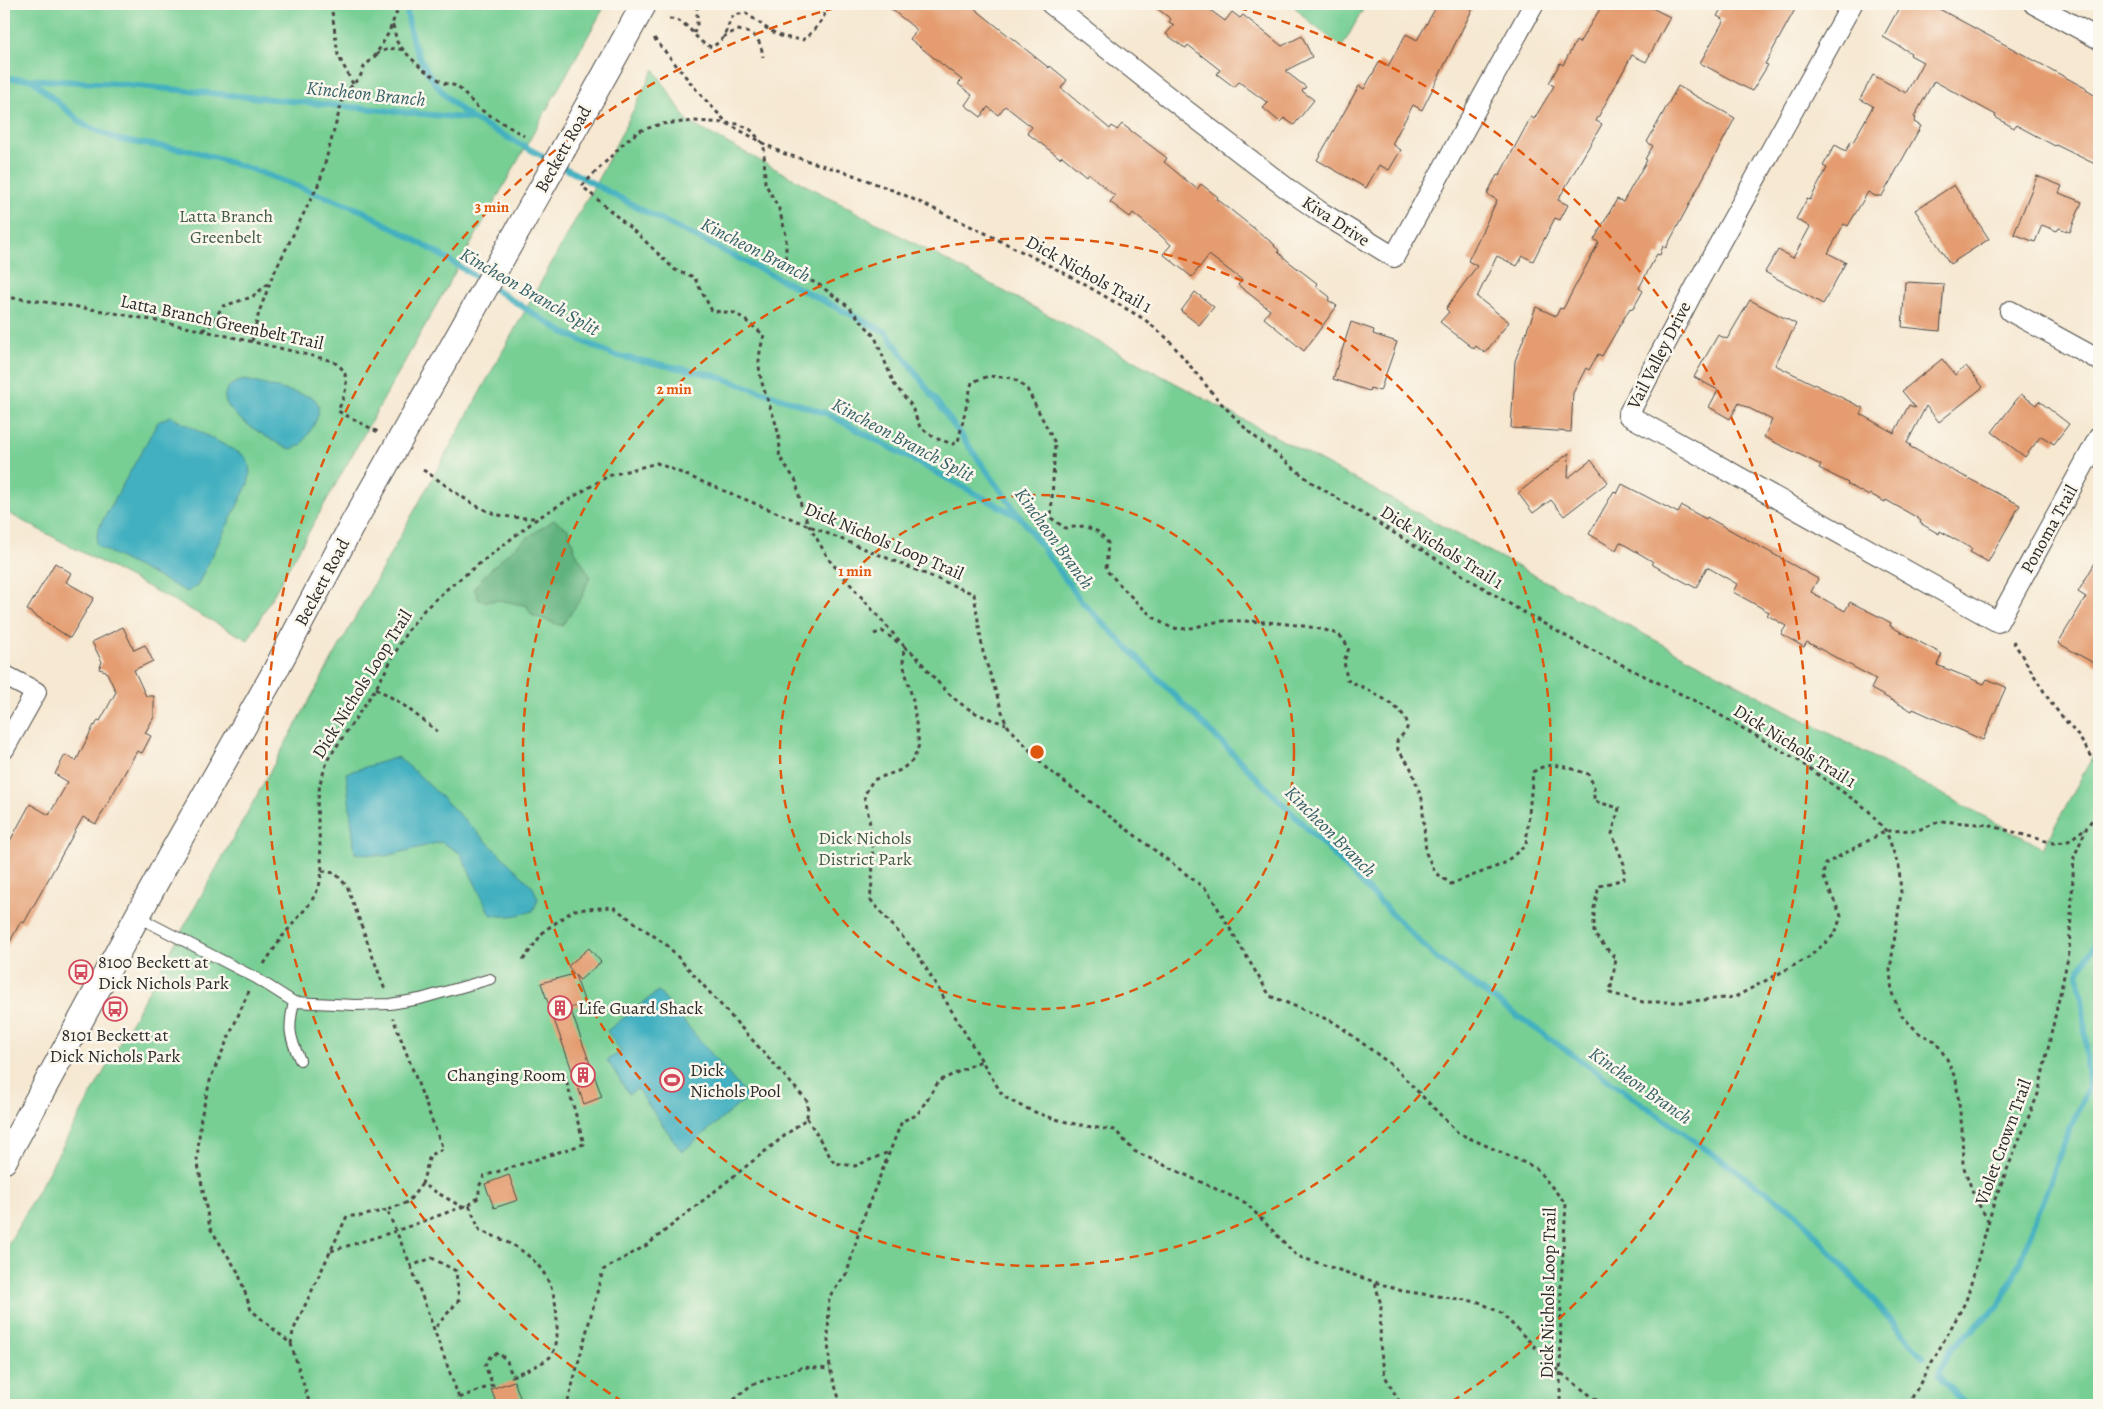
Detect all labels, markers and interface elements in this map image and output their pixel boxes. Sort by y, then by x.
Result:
water label: Kincheon Branch [305,75,427,113]
street label: Beckett Road [529,101,597,197]
street label: Kiva Drive [1297,190,1375,252]
text: 3 min [475,197,510,217]
park label: Latta Branch Greenbelt [179,204,273,249]
water label: Kincheon Branch [696,211,815,289]
street label: Dick Nichols Trail 1 [1022,229,1156,319]
water label: Kincheon Branch Split [455,241,605,343]
street label: Latta Branch Greenbelt Trail [118,289,326,355]
street label: Vail Valley Drive [1621,297,1696,414]
text: 2 min [656,379,692,399]
water label: Kincheon Branch Split [827,392,979,489]
street label: Ponoma Trail [2015,480,2083,578]
water label: Kincheon Branch [1008,482,1100,595]
street label: Dick Nichols Loop Trail [801,497,968,586]
street label: Dick Nichols Trail 1 [1376,500,1508,594]
street label: Beckett Road [289,534,355,630]
text: 1 min [838,561,872,581]
street label: Dick Nichols Loop Trail [306,605,418,763]
street label: Dick Nichols Trail 1 [1729,699,1861,793]
centre of rings [1028,743,1046,761]
water label: Kincheon Branch [1279,780,1382,883]
park label: Dick Nichols District Park [818,826,912,871]
place label: 8100 Beckett at Dick Nichols Park [98,950,229,995]
bus stop icon: 8100 Beckett at Dick Nichols Park [68,959,94,985]
building icon: Life Guard Shack [547,995,573,1021]
bus stop icon: 8101 Beckett at Dick Nichols Park [102,996,128,1022]
place label: Life Guard Shack [578,996,703,1020]
place label: 8101 Beckett at Dick Nichols Park [50,1023,180,1068]
water label: Kincheon Branch [1584,1041,1697,1131]
place label: Dick Nichols Pool [690,1058,781,1103]
building icon: Changing Room [570,1062,596,1088]
place label: Changing Room [447,1063,566,1087]
sports icon: Dick Nichols Pool [659,1067,685,1093]
street label: Violet Crown Trail [1969,1075,2037,1209]
street label: Dick Nichols Loop Trail [1535,1207,1562,1379]

